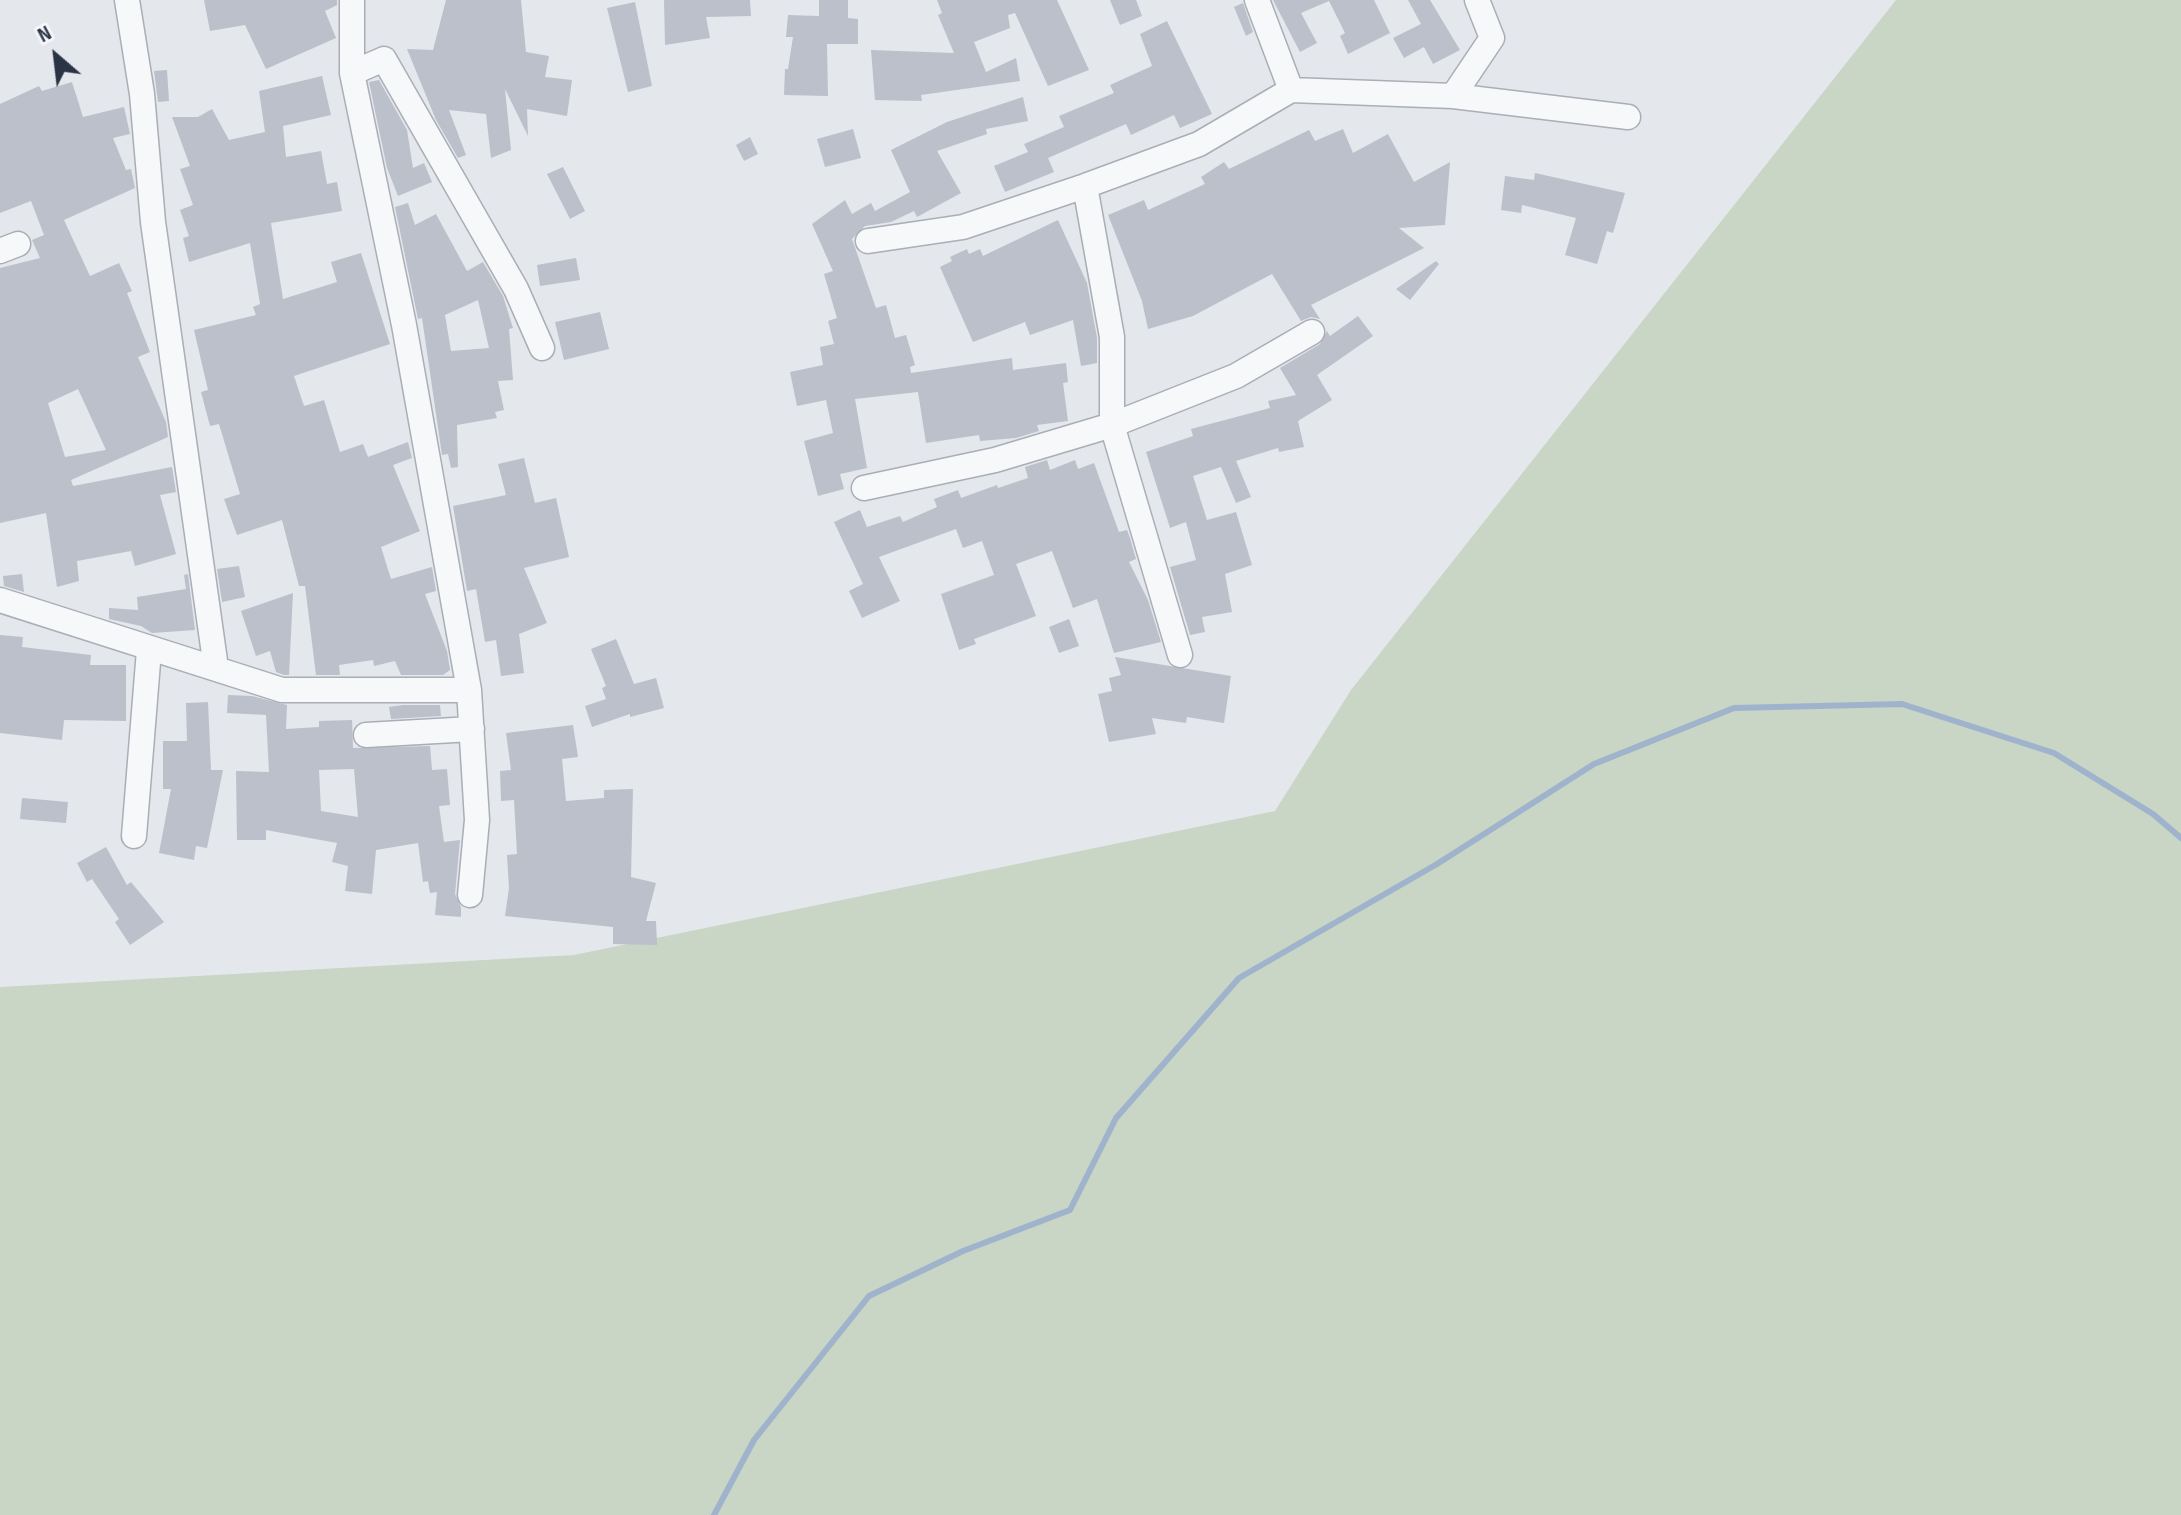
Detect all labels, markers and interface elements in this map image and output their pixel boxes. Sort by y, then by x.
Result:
north arrow [16,16,96,96]
text: N [33,20,56,49]

